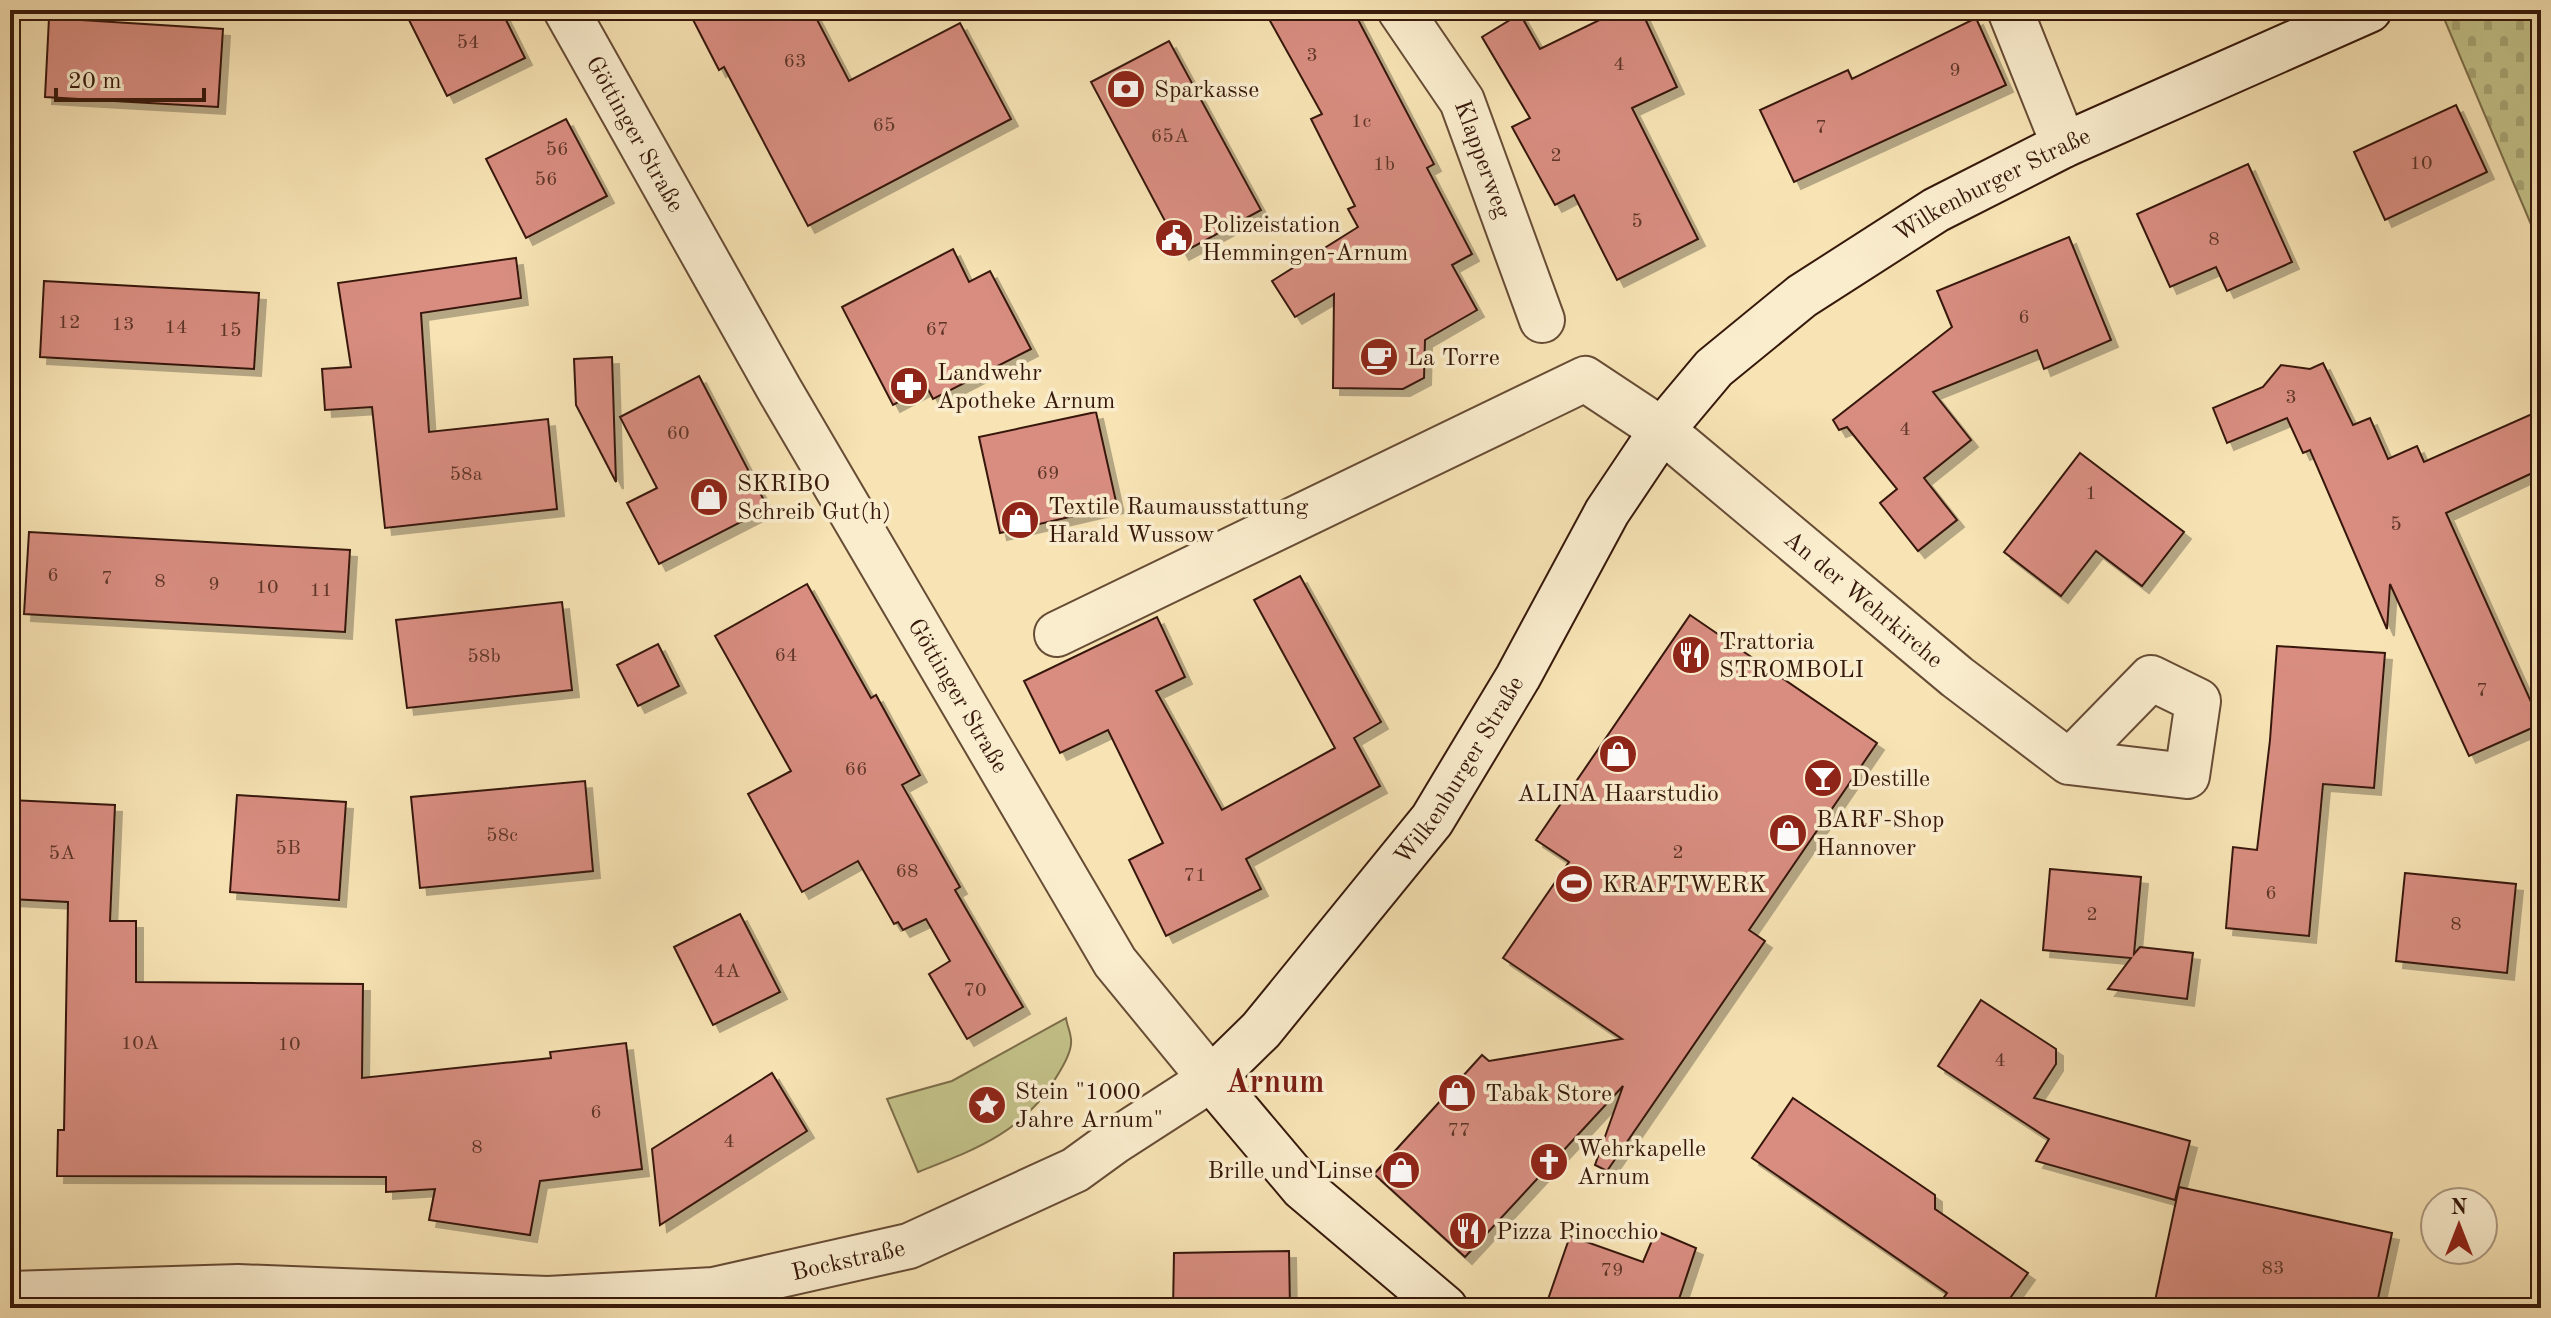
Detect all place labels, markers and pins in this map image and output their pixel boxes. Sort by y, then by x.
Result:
bank icon: Sparkasse [1105,68,1147,110]
place label: Sparkasse [1154,79,1259,103]
place label: Polizeistation Hemmingen-Arnum [1202,214,1408,266]
public building icon: Polizeistation Hemmingen-Arnum [1153,217,1195,259]
cafe icon: La Torre [1358,336,1400,378]
place label: La Torre [1407,347,1500,371]
place label: Landwehr Apotheke Arnum [937,362,1115,414]
pharmacy icon: Landwehr Apotheke Arnum [888,365,930,407]
place label: SKRIBO Schreib Gut(h) [737,473,891,525]
shop icon: SKRIBO Schreib Gut(h) [688,476,730,518]
place label: Textile Raumausstattung Harald Wussow [1048,496,1308,548]
shop icon: Textile Raumausstattung Harald Wussow [999,499,1041,541]
place label: Trattoria STROMBOLI [1719,631,1864,683]
restaurant icon: Trattoria STROMBOLI [1670,634,1712,676]
shop icon: ALINA Haarstudio [1597,733,1639,775]
bar icon: Destille [1802,757,1844,799]
place label: Destille [1851,768,1930,792]
place label: ALINA Haarstudio [1517,783,1719,807]
place label: BARF-Shop Hannover [1816,809,1945,861]
shop icon: BARF-Shop Hannover [1767,812,1809,854]
sports icon: KRAFTWERK [1553,863,1595,905]
place label: KRAFTWERK [1602,874,1767,898]
shop icon: Tabak Store [1436,1072,1478,1114]
place label: Stein "1000 Jahre Arnum" [1015,1081,1163,1133]
place label: Tabak Store [1485,1083,1612,1107]
place icon: Stein "1000 Jahre Arnum" [966,1084,1008,1126]
place label: Wehrkapelle Arnum [1577,1138,1706,1190]
church icon: Wehrkapelle Arnum [1528,1141,1570,1183]
shop icon: Brille und Linse [1380,1149,1422,1191]
place label: Brille und Linse [1207,1160,1373,1184]
restaurant icon: Pizza Pinocchio [1447,1210,1489,1252]
place label: Pizza Pinocchio [1496,1221,1659,1245]

